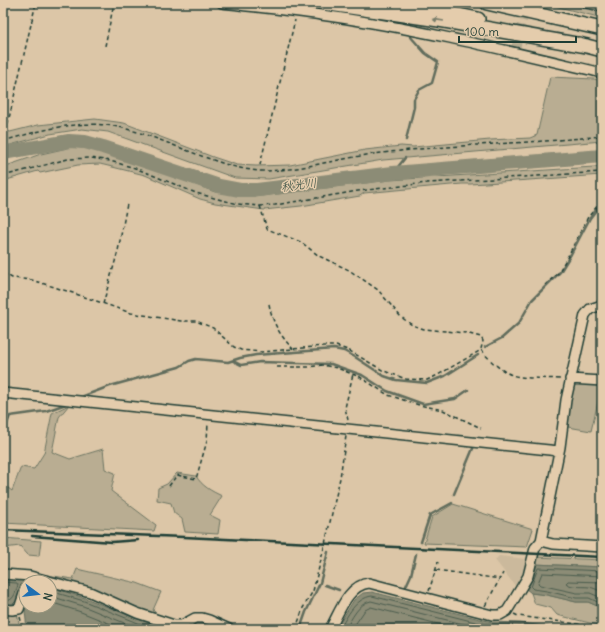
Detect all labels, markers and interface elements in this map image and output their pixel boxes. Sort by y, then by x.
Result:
one-way arrow [432,17,444,23]
scale bar [459,18,576,44]
text: 100 m [465,24,499,39]
water label: 秋光川 [280,175,318,194]
north arrow [18,574,58,614]
text: N [40,591,55,602]

